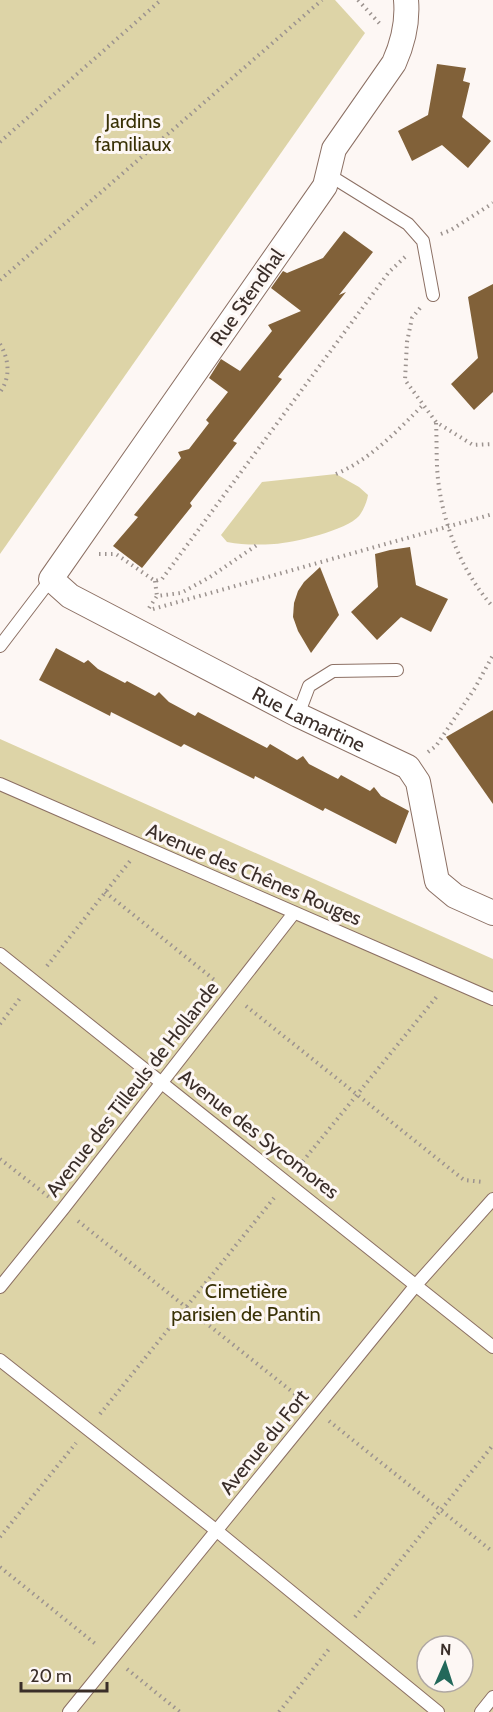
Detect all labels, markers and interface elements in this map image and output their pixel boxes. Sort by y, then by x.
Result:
park label: Jardins familiaux [95,109,172,156]
street label: Rue Stendhal [205,244,289,350]
street label: Rue Lamartine [248,681,369,757]
street label: Avenue des Chênes Rouges [143,818,365,930]
street label: Avenue des Tilleuls de Hollande [40,977,224,1201]
street label: Avenue des Sycomores [174,1064,344,1204]
park label: Cimetière parisien de Pantin [171,1279,321,1326]
street label: Avenue du Fort [215,1385,314,1499]
north arrow [415,1634,475,1694]
text: N [440,1640,452,1659]
scale bar [21,1655,106,1693]
text: 20 m [30,1665,72,1687]

